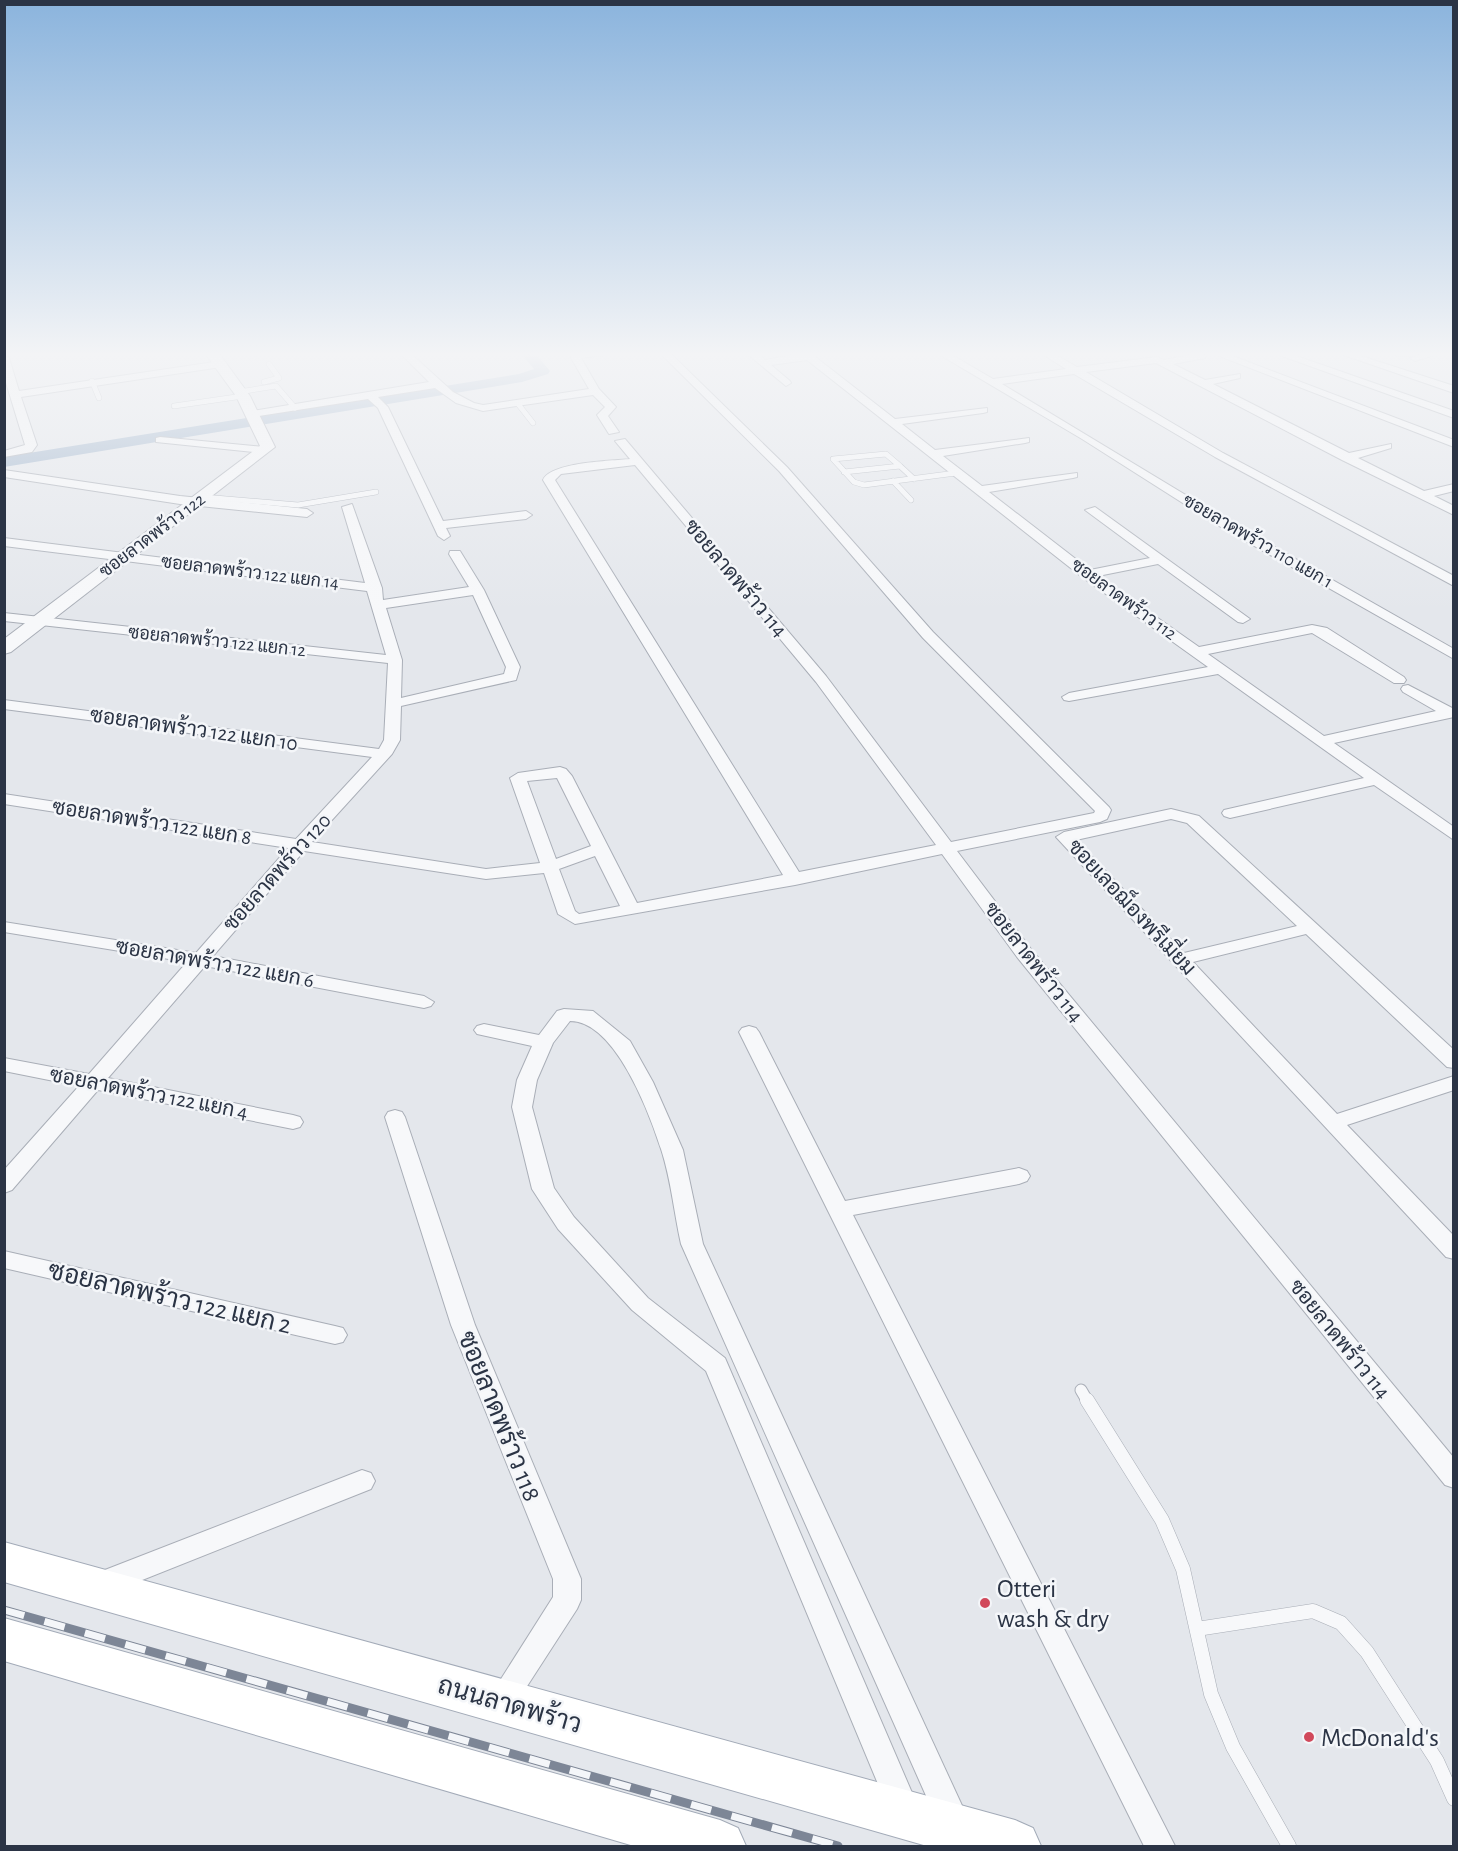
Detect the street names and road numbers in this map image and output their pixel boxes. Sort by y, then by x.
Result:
street label: ซอยลาดพร้าว 122 [94,487,209,581]
street label: ซอยลาดพร้าว 110 แยก 1 [1180,488,1337,592]
street label: ซอยลาดพร้าว 114 [681,514,792,641]
street label: ซอยลาดพร้าว 122 แยก 14 [160,549,341,593]
street label: ซอยลาดพร้าว 112 [1068,553,1182,644]
street label: ซอยลาดพร้าว 122 แยก 12 [127,620,307,660]
street label: ซอยลาดพร้าว 122 แยก 10 [89,703,299,754]
street label: ซอยลาดพร้าว 122 แยก 8 [51,794,253,849]
street label: ซอยลาดพร้าว 120 [218,808,335,935]
street label: ซอยเลอฌ็องพรีเมี่ยม [1064,829,1207,979]
street label: ซอยลาดพร้าว 114 [980,897,1088,1026]
street label: ซอยลาดพร้าว 122 แยก 6 [114,934,316,991]
street label: ซอยลาดพร้าว 122 แยก 4 [48,1062,250,1123]
street label: ซอยลาดพร้าว 122 แยก 2 [46,1253,295,1339]
street label: ซอยลาดพร้าว 114 [1285,1275,1395,1403]
street label: ซอยลาดพร้าว 118 [453,1326,549,1505]
street label: ถนนลาดพร้าว [435,1668,586,1738]

